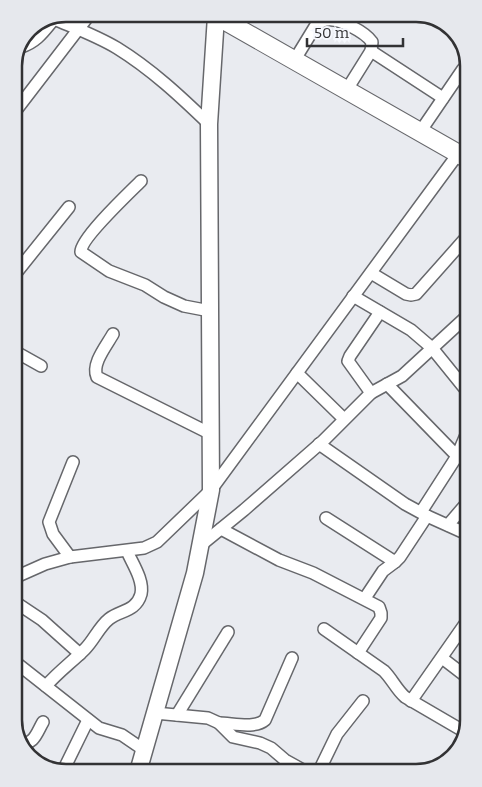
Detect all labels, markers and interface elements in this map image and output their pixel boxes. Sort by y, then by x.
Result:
scale bar [307,15,403,47]
text: 50 m [314,24,350,42]

